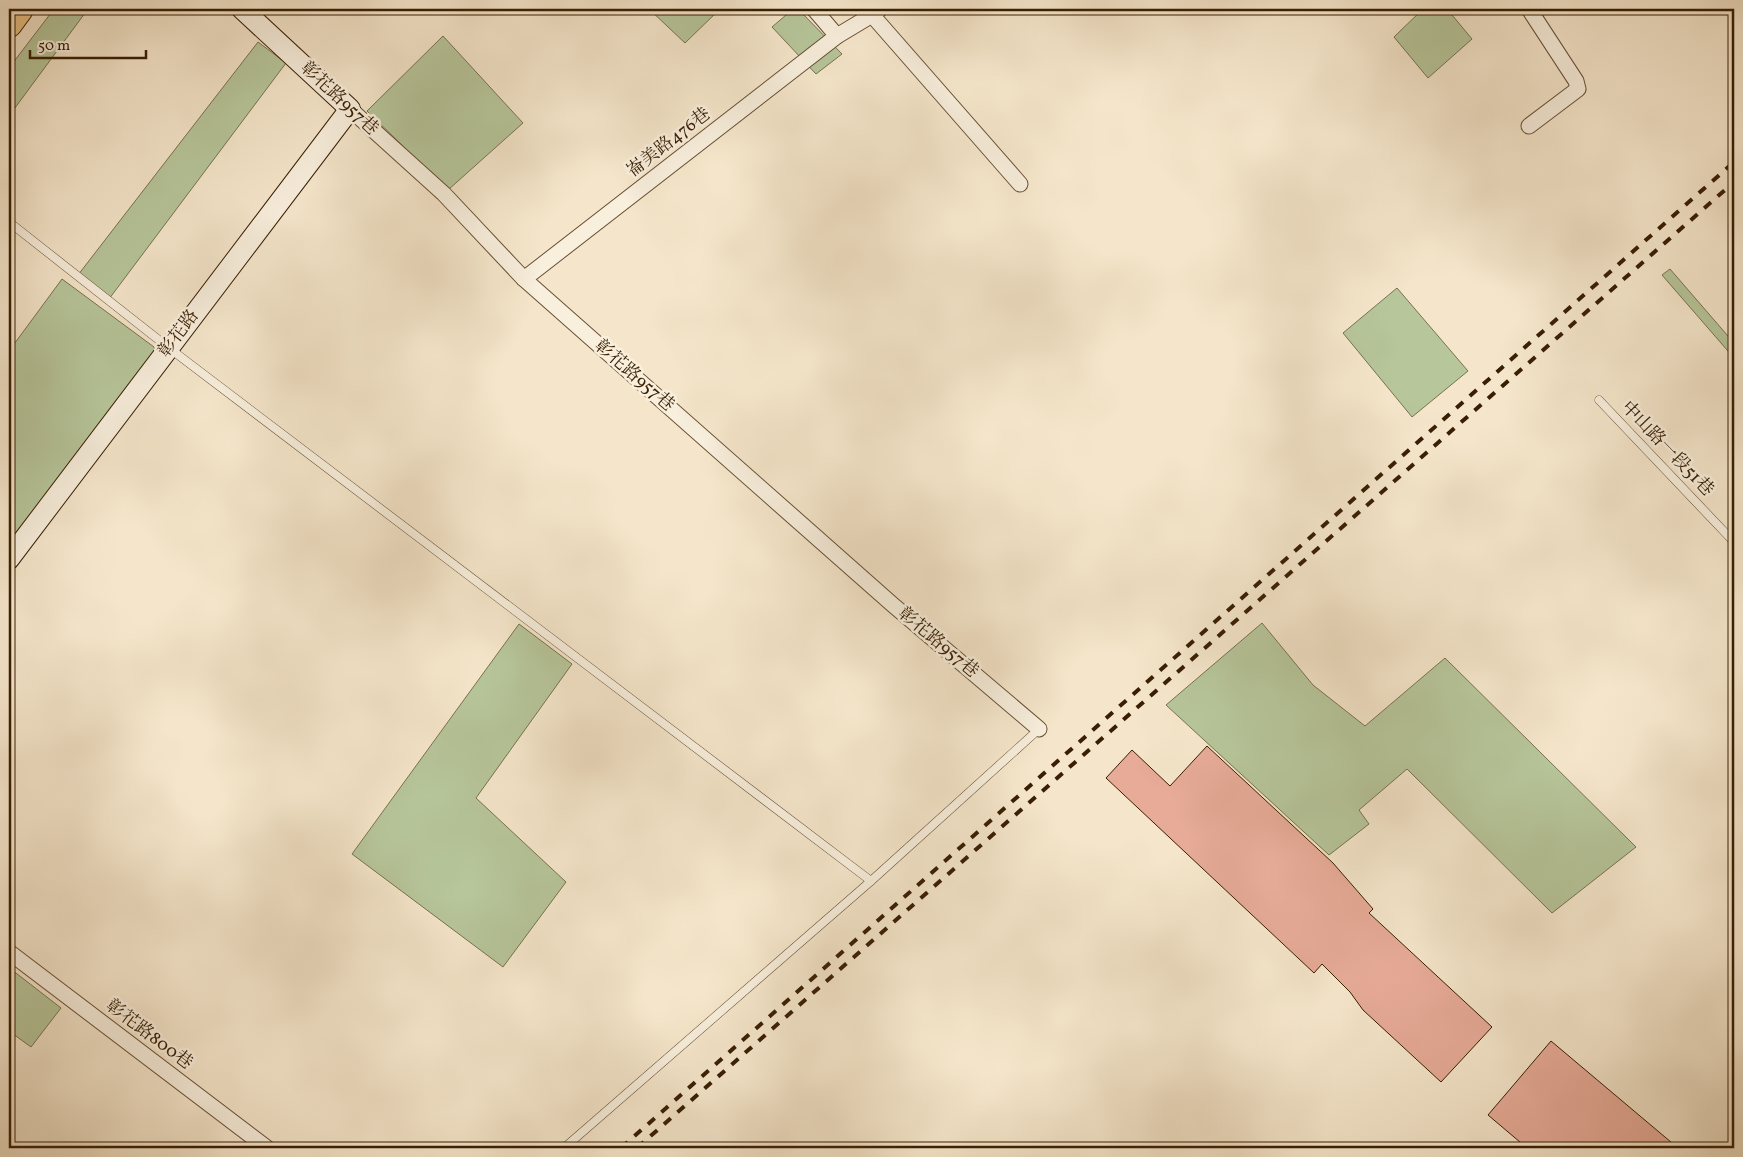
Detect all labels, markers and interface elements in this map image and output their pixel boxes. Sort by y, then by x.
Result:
scale bar [30,28,146,60]
text: 50 m [38,36,70,57]
street label: 彰花路957巷 [294,56,384,142]
street label: 崙美路476巷 [622,102,716,184]
street label: 彰花路 [153,305,205,363]
street label: 彰花路957巷 [589,334,679,418]
street label: 中山路一段51巷 [1615,396,1719,502]
street label: 彰花路957巷 [892,602,984,684]
street label: 彰花路800巷 [100,994,198,1076]

